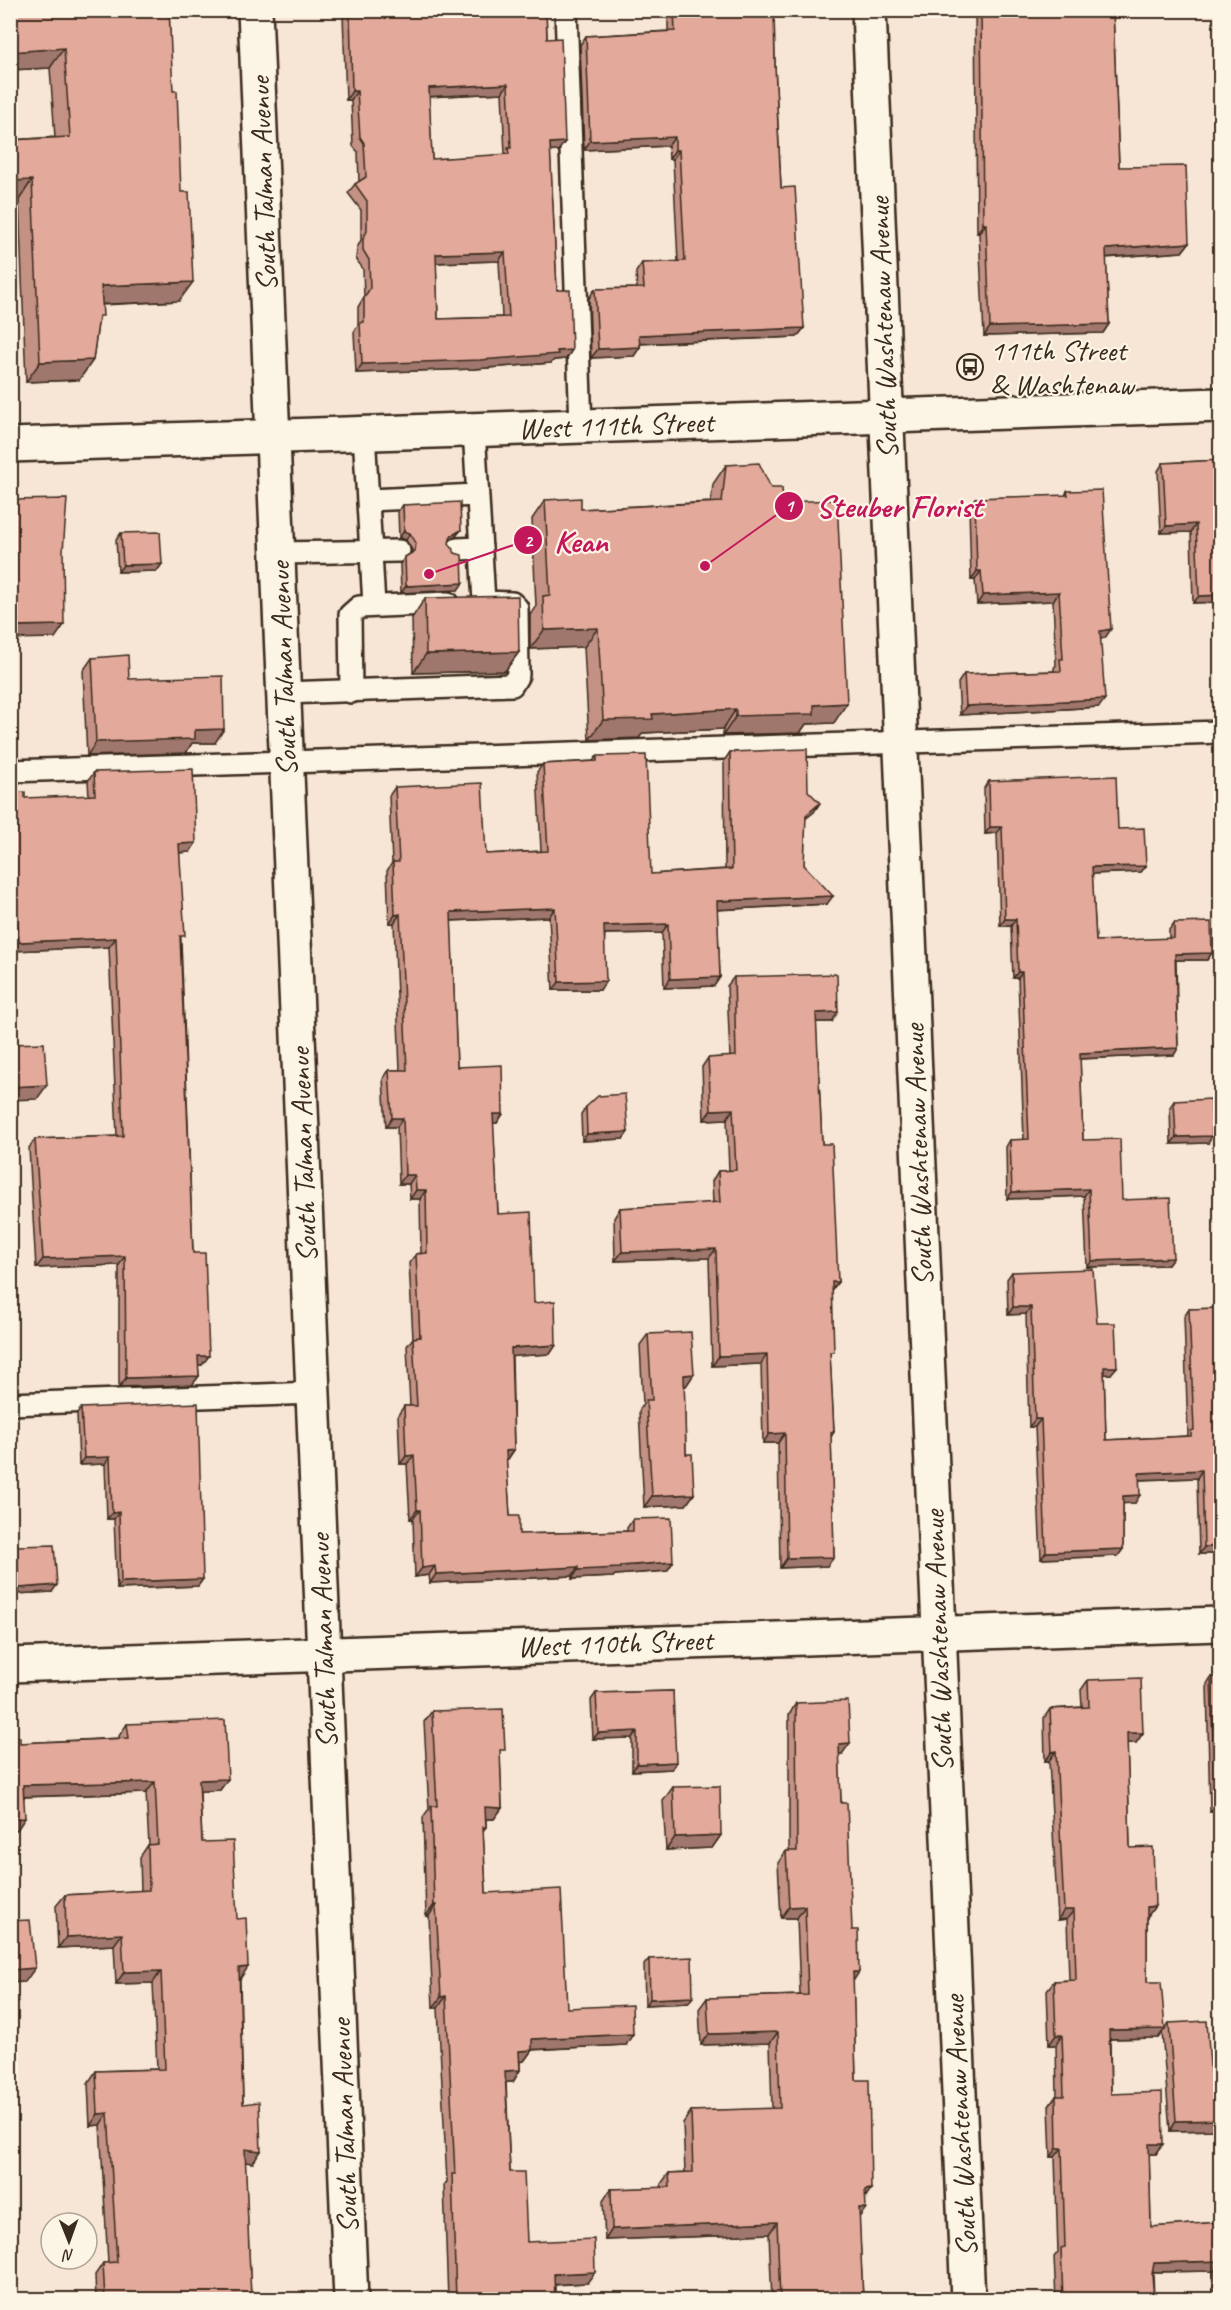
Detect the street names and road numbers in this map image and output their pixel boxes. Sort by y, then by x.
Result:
street label: South Talman Avenue [240,74,286,292]
street label: South Washtenaw Avenue [859,194,907,460]
street label: West 111th Street [518,402,717,447]
street label: South Talman Avenue [260,559,306,777]
street label: South Washtenaw Avenue [894,1021,942,1287]
street label: South Talman Avenue [280,1045,326,1263]
street label: South Washtenaw Avenue [914,1507,962,1773]
street label: South Talman Avenue [300,1531,346,1749]
street label: West 110th Street [517,1620,716,1665]
street label: South Washtenaw Avenue [934,1992,986,2258]
street label: South Talman Avenue [321,2016,367,2234]

